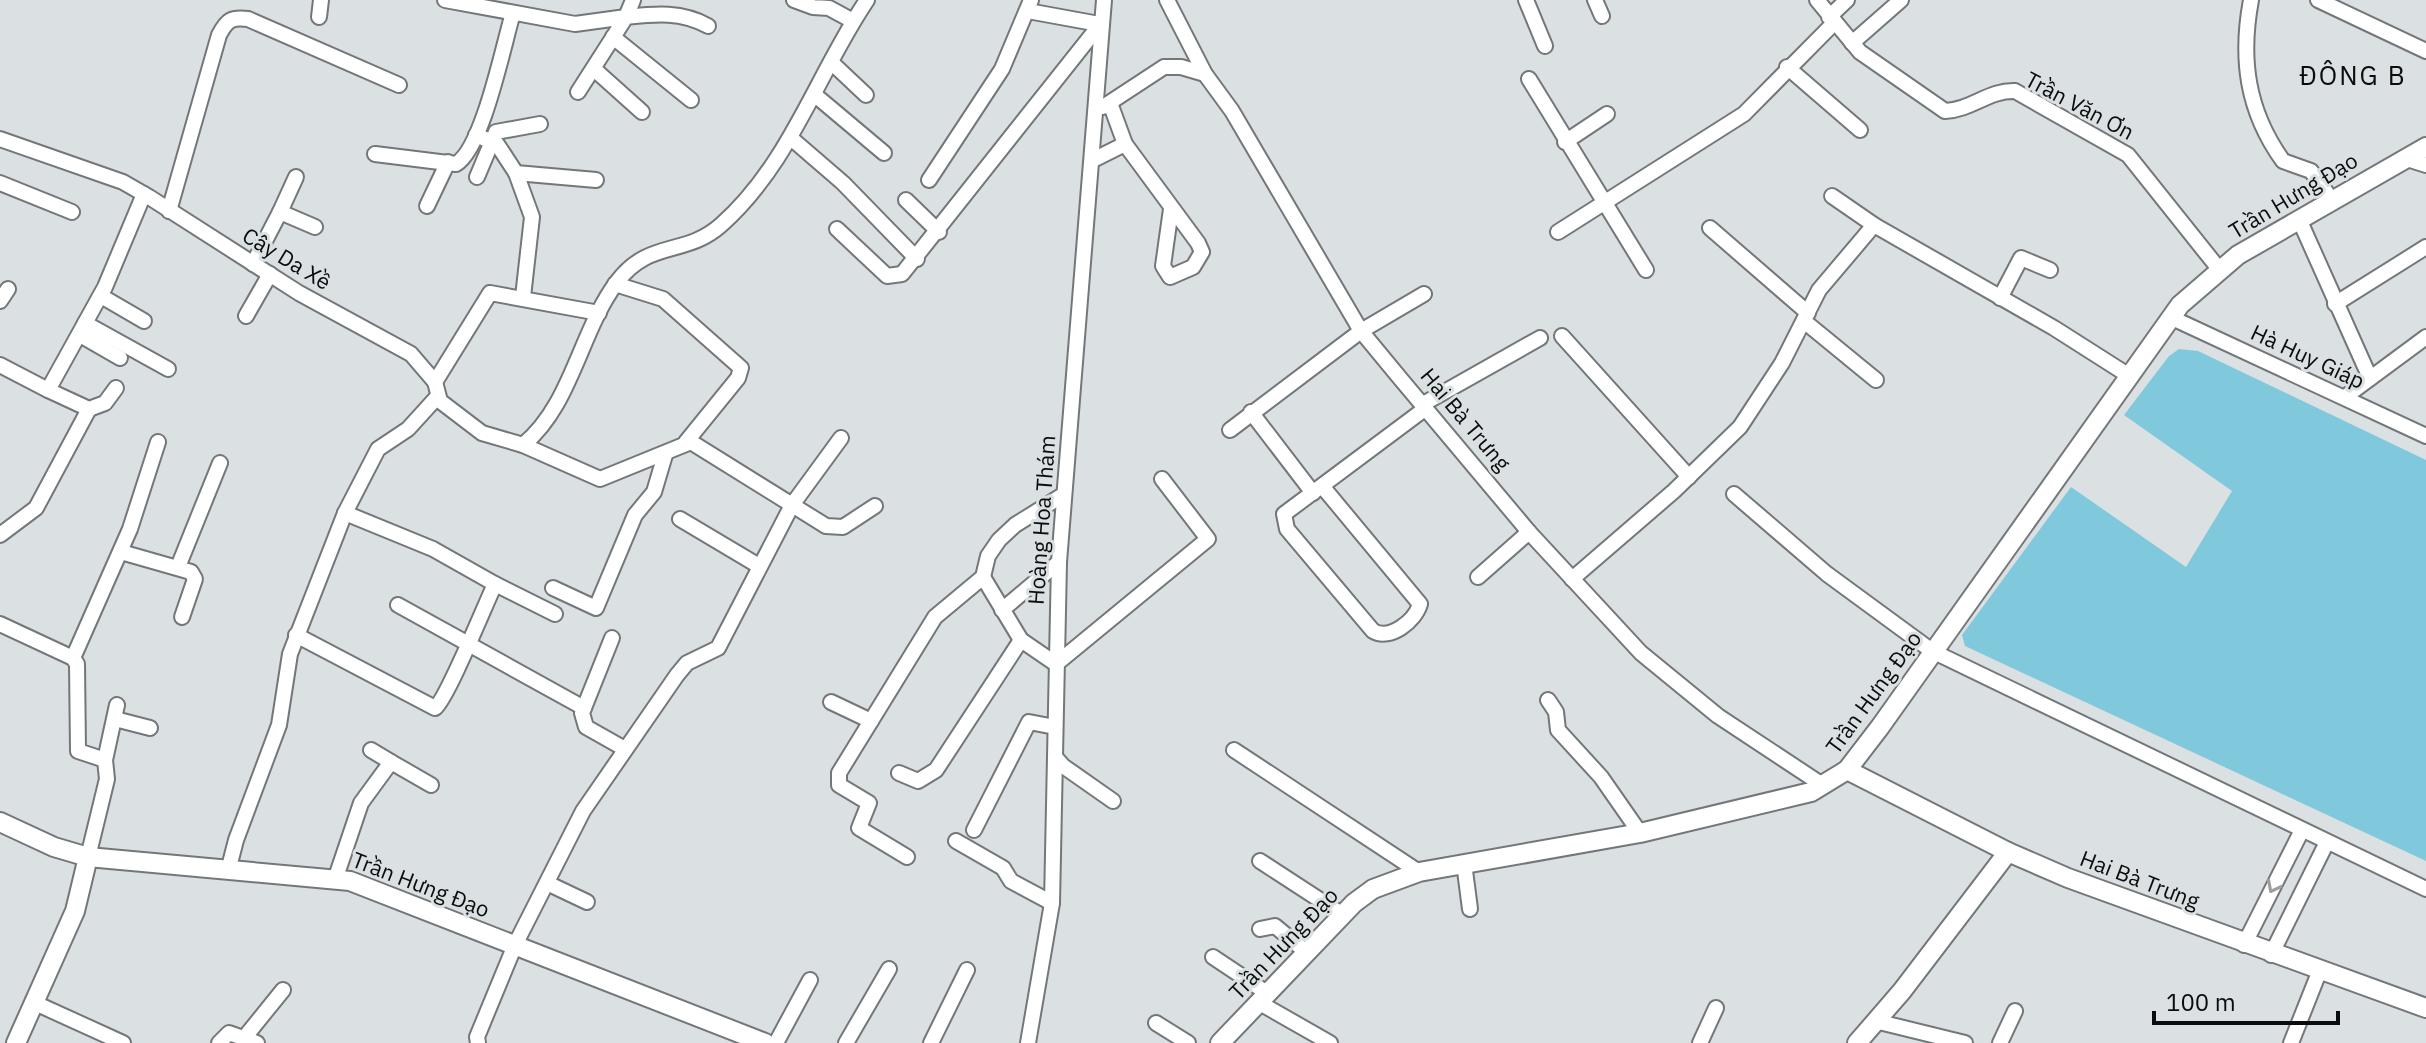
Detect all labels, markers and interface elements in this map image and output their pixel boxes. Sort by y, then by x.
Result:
district label: ĐÔNG B [2299,58,2407,92]
street label: Trần Văn Ơn [2021,64,2139,146]
street label: Trần Hưng Đạo [2223,145,2363,245]
street label: Cây Da Xề [237,220,337,296]
street label: Hà Huy Giáp [2247,317,2369,395]
street label: Hai Bà Trưng [1415,362,1518,477]
street label: Hoàng Hoa Thám [1021,434,1061,606]
street label: Trần Hưng Đạo [1819,625,1927,759]
street label: Hai Bà Trưng [2076,843,2204,915]
street label: Trần Hưng Đạo [348,844,494,924]
one-way arrow [2268,879,2283,894]
street label: Trần Hưng Đạo [1222,881,1344,1005]
scale bar [2154,975,2338,1025]
text: 100 m [2166,986,2236,1018]

